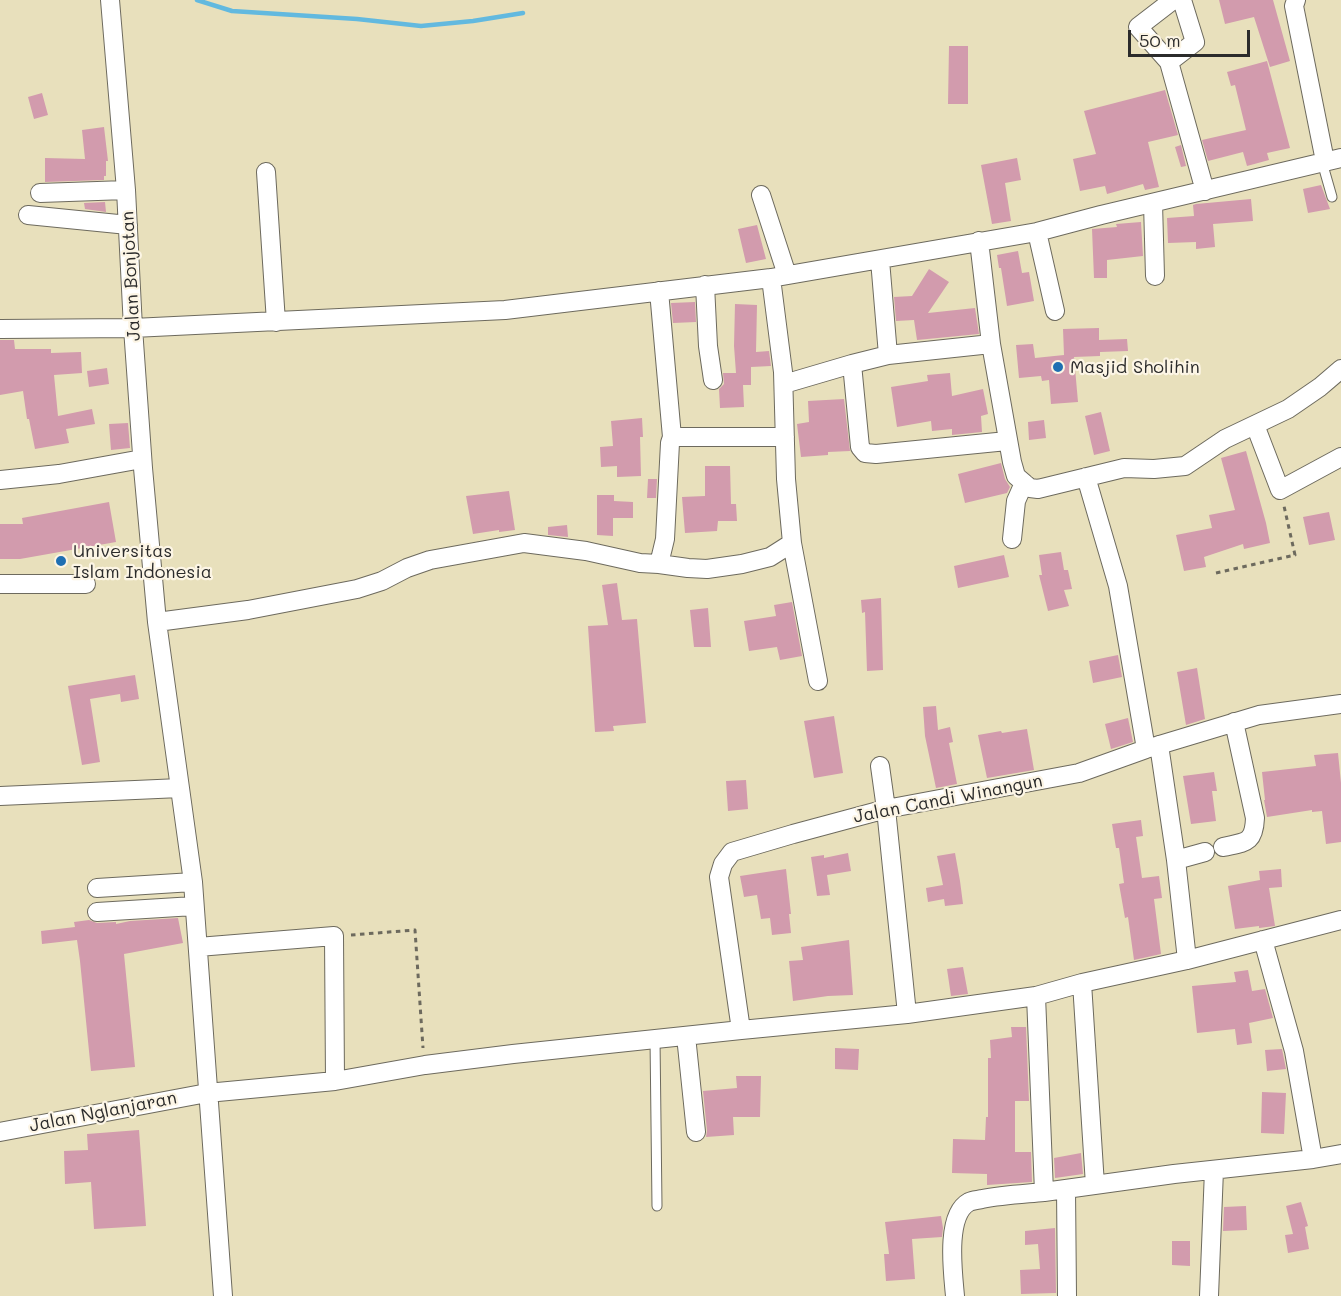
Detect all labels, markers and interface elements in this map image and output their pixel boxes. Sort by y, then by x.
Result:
scale bar [1131,18,1252,56]
text: 50 m [1139,28,1181,52]
street label: Jalan Bonjotan [117,210,145,342]
place label: Masjid Sholihin [1070,356,1200,378]
marker: Masjid Sholihin [1051,360,1065,374]
place label: Universitas Islam Indonesia [73,540,212,582]
marker: Universitas Islam Indonesia [54,554,68,568]
street label: Jalan Candi Winangun [852,770,1044,828]
street label: Jalan Nglanjaran [28,1087,178,1137]

